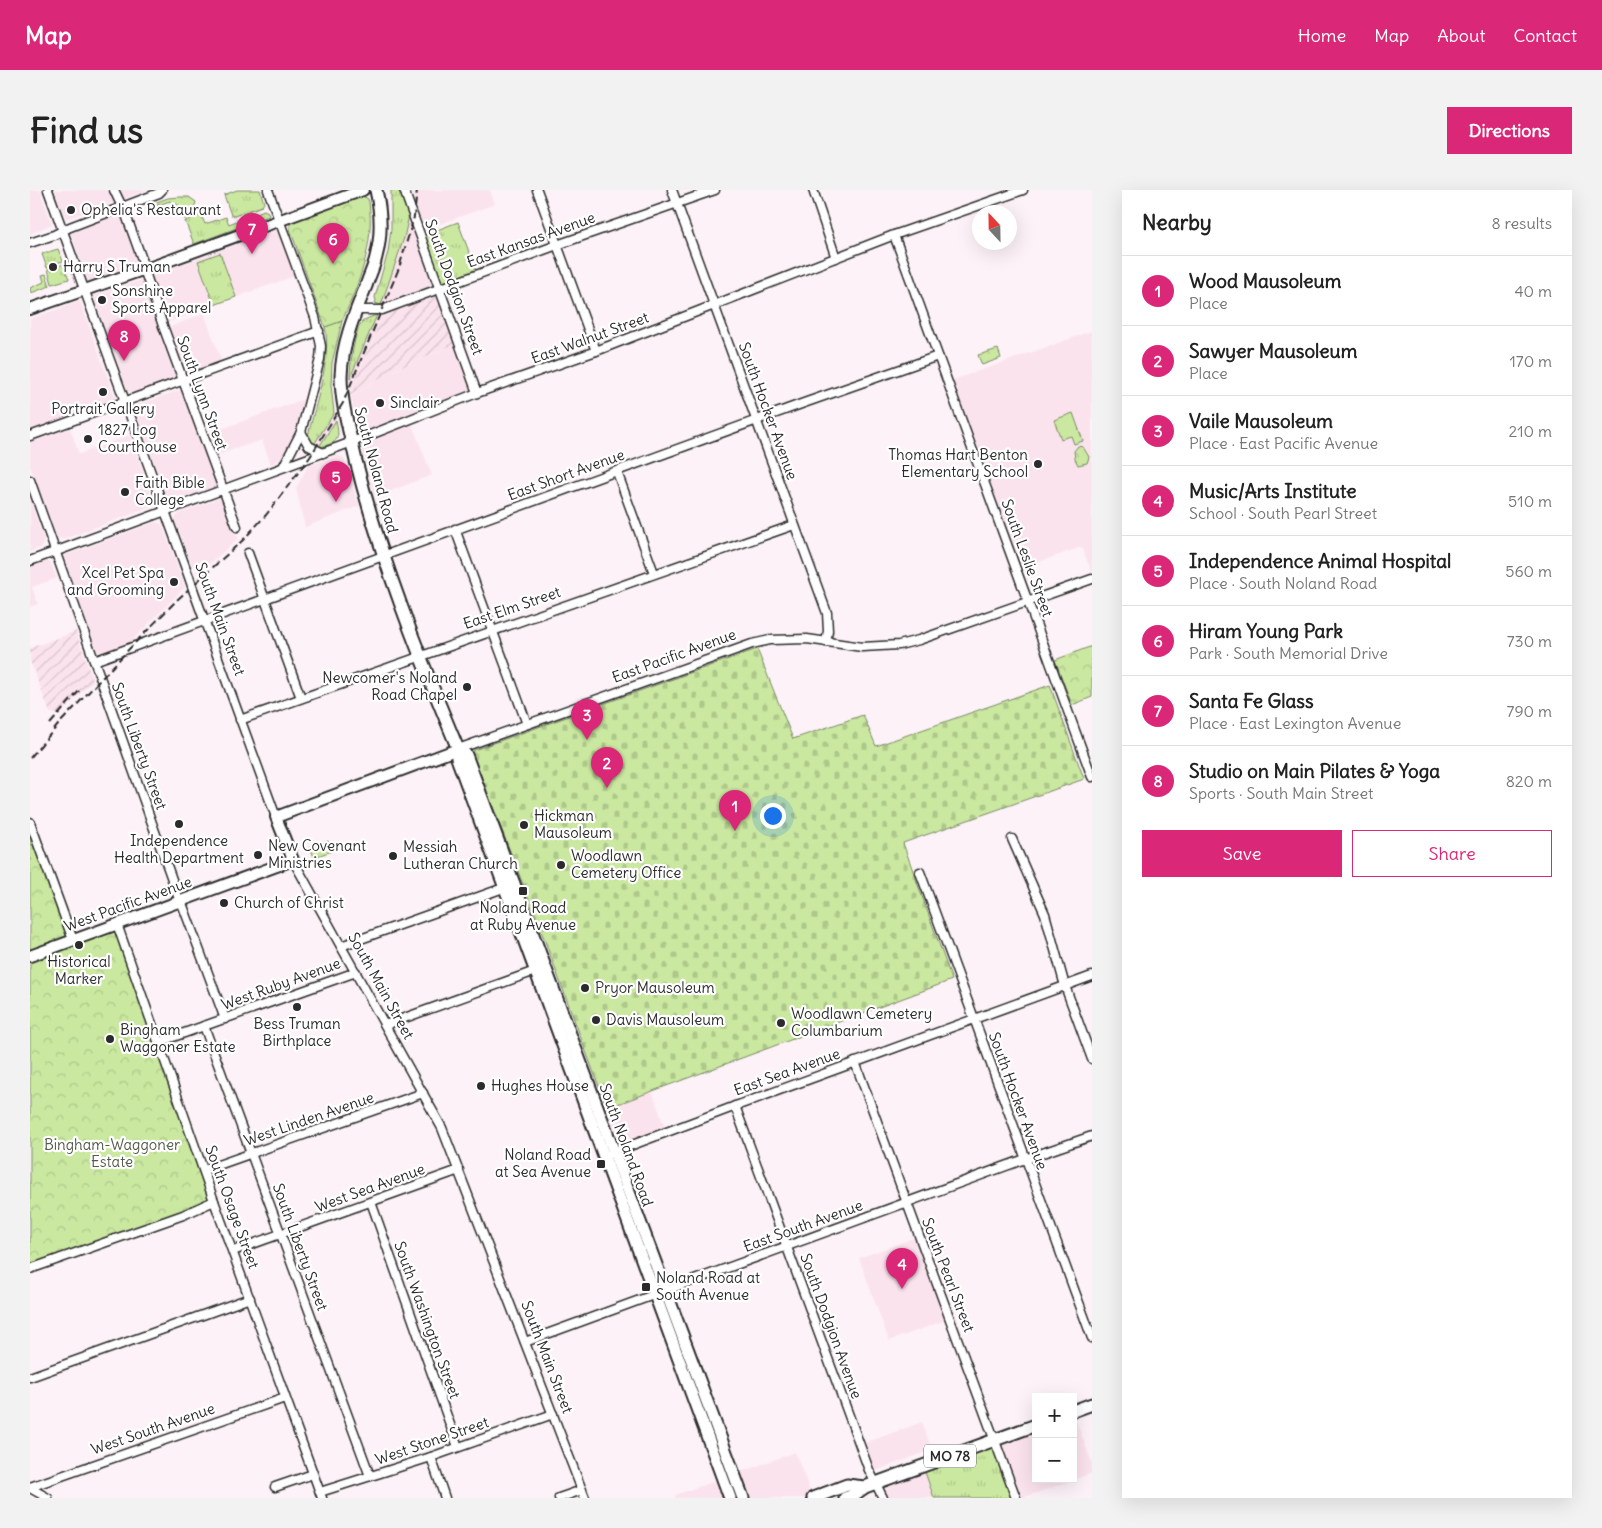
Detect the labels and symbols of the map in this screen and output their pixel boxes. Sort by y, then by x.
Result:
place label: Ophelia's Restaurant [81,200,221,219]
marker: Ophelia's Restaurant [65,204,77,216]
north arrow [972,205,1017,250]
street label: East Kansas Avenue [464,208,598,272]
pin: 7 [236,213,268,254]
street label: South Dodgion Street [421,216,488,357]
pin: 6 [317,223,349,264]
place label: Harry S Truman [63,257,171,276]
marker: Harry S Truman [47,261,59,273]
place label: Sonshine Sports Apparel [112,281,211,317]
marker: Sonshine Sports Apparel [96,294,108,306]
street label: East Walnut Street [528,307,651,368]
pin: 8 [108,320,140,361]
street label: South Lynn Street [173,333,232,453]
street label: South Hocker Avenue [735,339,802,482]
marker: Portrait Gallery [97,386,109,398]
place label: Sinclair [390,393,439,412]
marker: Sinclair [374,397,386,409]
place label: Portrait Gallery [51,399,155,418]
street label: South Noland Road [351,405,402,535]
place label: 1827 Log Courthouse [98,420,177,456]
marker: 1827 Log Courthouse [82,433,94,445]
street label: East Short Avenue [505,445,627,505]
place label: Thomas Hart Benton Elementary School [888,445,1028,481]
marker: Thomas Hart Benton Elementary School [1032,458,1044,470]
pin: 5 [320,461,352,502]
place label: Faith Bible College [135,473,205,509]
marker: Faith Bible College [119,486,131,498]
street label: South Leslie Street [997,496,1058,619]
street label: South Main Street [191,560,250,678]
place label: Xcel Pet Spa and Grooming [67,563,164,599]
marker: Xcel Pet Spa and Grooming [168,576,180,588]
street label: East Elm Street [461,582,563,633]
street label: East Pacific Avenue [609,624,738,687]
place label: Newcomer's Noland Road Chapel [322,668,457,704]
street label: South Liberty Street [108,680,171,812]
marker: Newcomer's Noland Road Chapel [461,681,473,693]
pin: 3 [571,699,603,740]
pin: 2 [591,747,623,788]
pin: 1 [719,790,751,831]
your location [760,803,786,829]
place label: Hickman Mausoleum [534,806,612,842]
marker: Independence Health Department [173,818,185,830]
marker: Hickman Mausoleum [518,819,530,831]
place label: Independence Health Department [114,831,244,867]
place label: New Covenant Ministries [268,836,366,872]
place label: Messiah Lutheran Church [403,837,518,873]
place label: Woodlawn Cemetery Office [571,846,681,882]
marker: New Covenant Ministries [252,849,264,861]
marker: Messiah Lutheran Church [387,850,399,862]
marker: Woodlawn Cemetery Office [555,859,567,871]
street label: West Pacific Avenue [61,872,194,935]
marker: Noland Road at Ruby Avenue [517,885,529,897]
place label: Church of Christ [234,893,344,912]
marker: Church of Christ [218,897,230,909]
place label: Noland Road at Ruby Avenue [470,898,576,934]
street label: South Main Street [344,929,419,1042]
marker: Historical Marker [73,939,85,951]
place label: Historical Marker [47,952,111,988]
street label: West Ruby Avenue [219,953,343,1014]
place label: Pryor Mausoleum [595,978,715,997]
marker: Pryor Mausoleum [579,982,591,994]
marker: Bess Truman Birthplace [291,1001,303,1013]
place label: Woodlawn Cemetery Columbarium [791,1004,932,1040]
place label: Davis Mausoleum [606,1010,724,1029]
place label: Bess Truman Birthplace [253,1014,341,1050]
marker: Davis Mausoleum [590,1014,602,1026]
marker: Woodlawn Cemetery Columbarium [775,1017,787,1029]
place label: Bingham Waggoner Estate [120,1020,236,1056]
street label: South Hocker Avenue [985,1029,1052,1172]
marker: Bingham Waggoner Estate [104,1033,116,1045]
street label: East Sea Avenue [731,1044,842,1100]
place label: Hughes House [491,1076,589,1095]
marker: Hughes House [475,1080,487,1092]
street label: South Noland Road [595,1081,658,1209]
street label: West Linden Avenue [241,1087,376,1150]
park label: Bingham-Waggoner Estate [44,1135,180,1171]
street label: South Osage Street [201,1143,264,1271]
place label: Noland Road at Sea Avenue [495,1145,591,1181]
marker: Noland Road at Sea Avenue [595,1158,607,1170]
street label: West Sea Avenue [312,1159,427,1216]
street label: South Liberty Street [269,1181,332,1313]
street label: East South Avenue [741,1195,865,1256]
street label: South Pearl Street [918,1215,979,1335]
street label: South Washington Street [390,1238,465,1401]
pin: 4 [886,1248,918,1289]
street label: South Dodgion Avenue [796,1251,867,1401]
place label: Noland Road at South Avenue [656,1268,760,1304]
marker: Noland Road at South Avenue [640,1281,652,1293]
street label: South Main Street [517,1298,578,1416]
street label: West South Avenue [88,1398,217,1459]
street label: West Stone Street [373,1412,491,1469]
road number: MO 78 [924,1444,976,1468]

